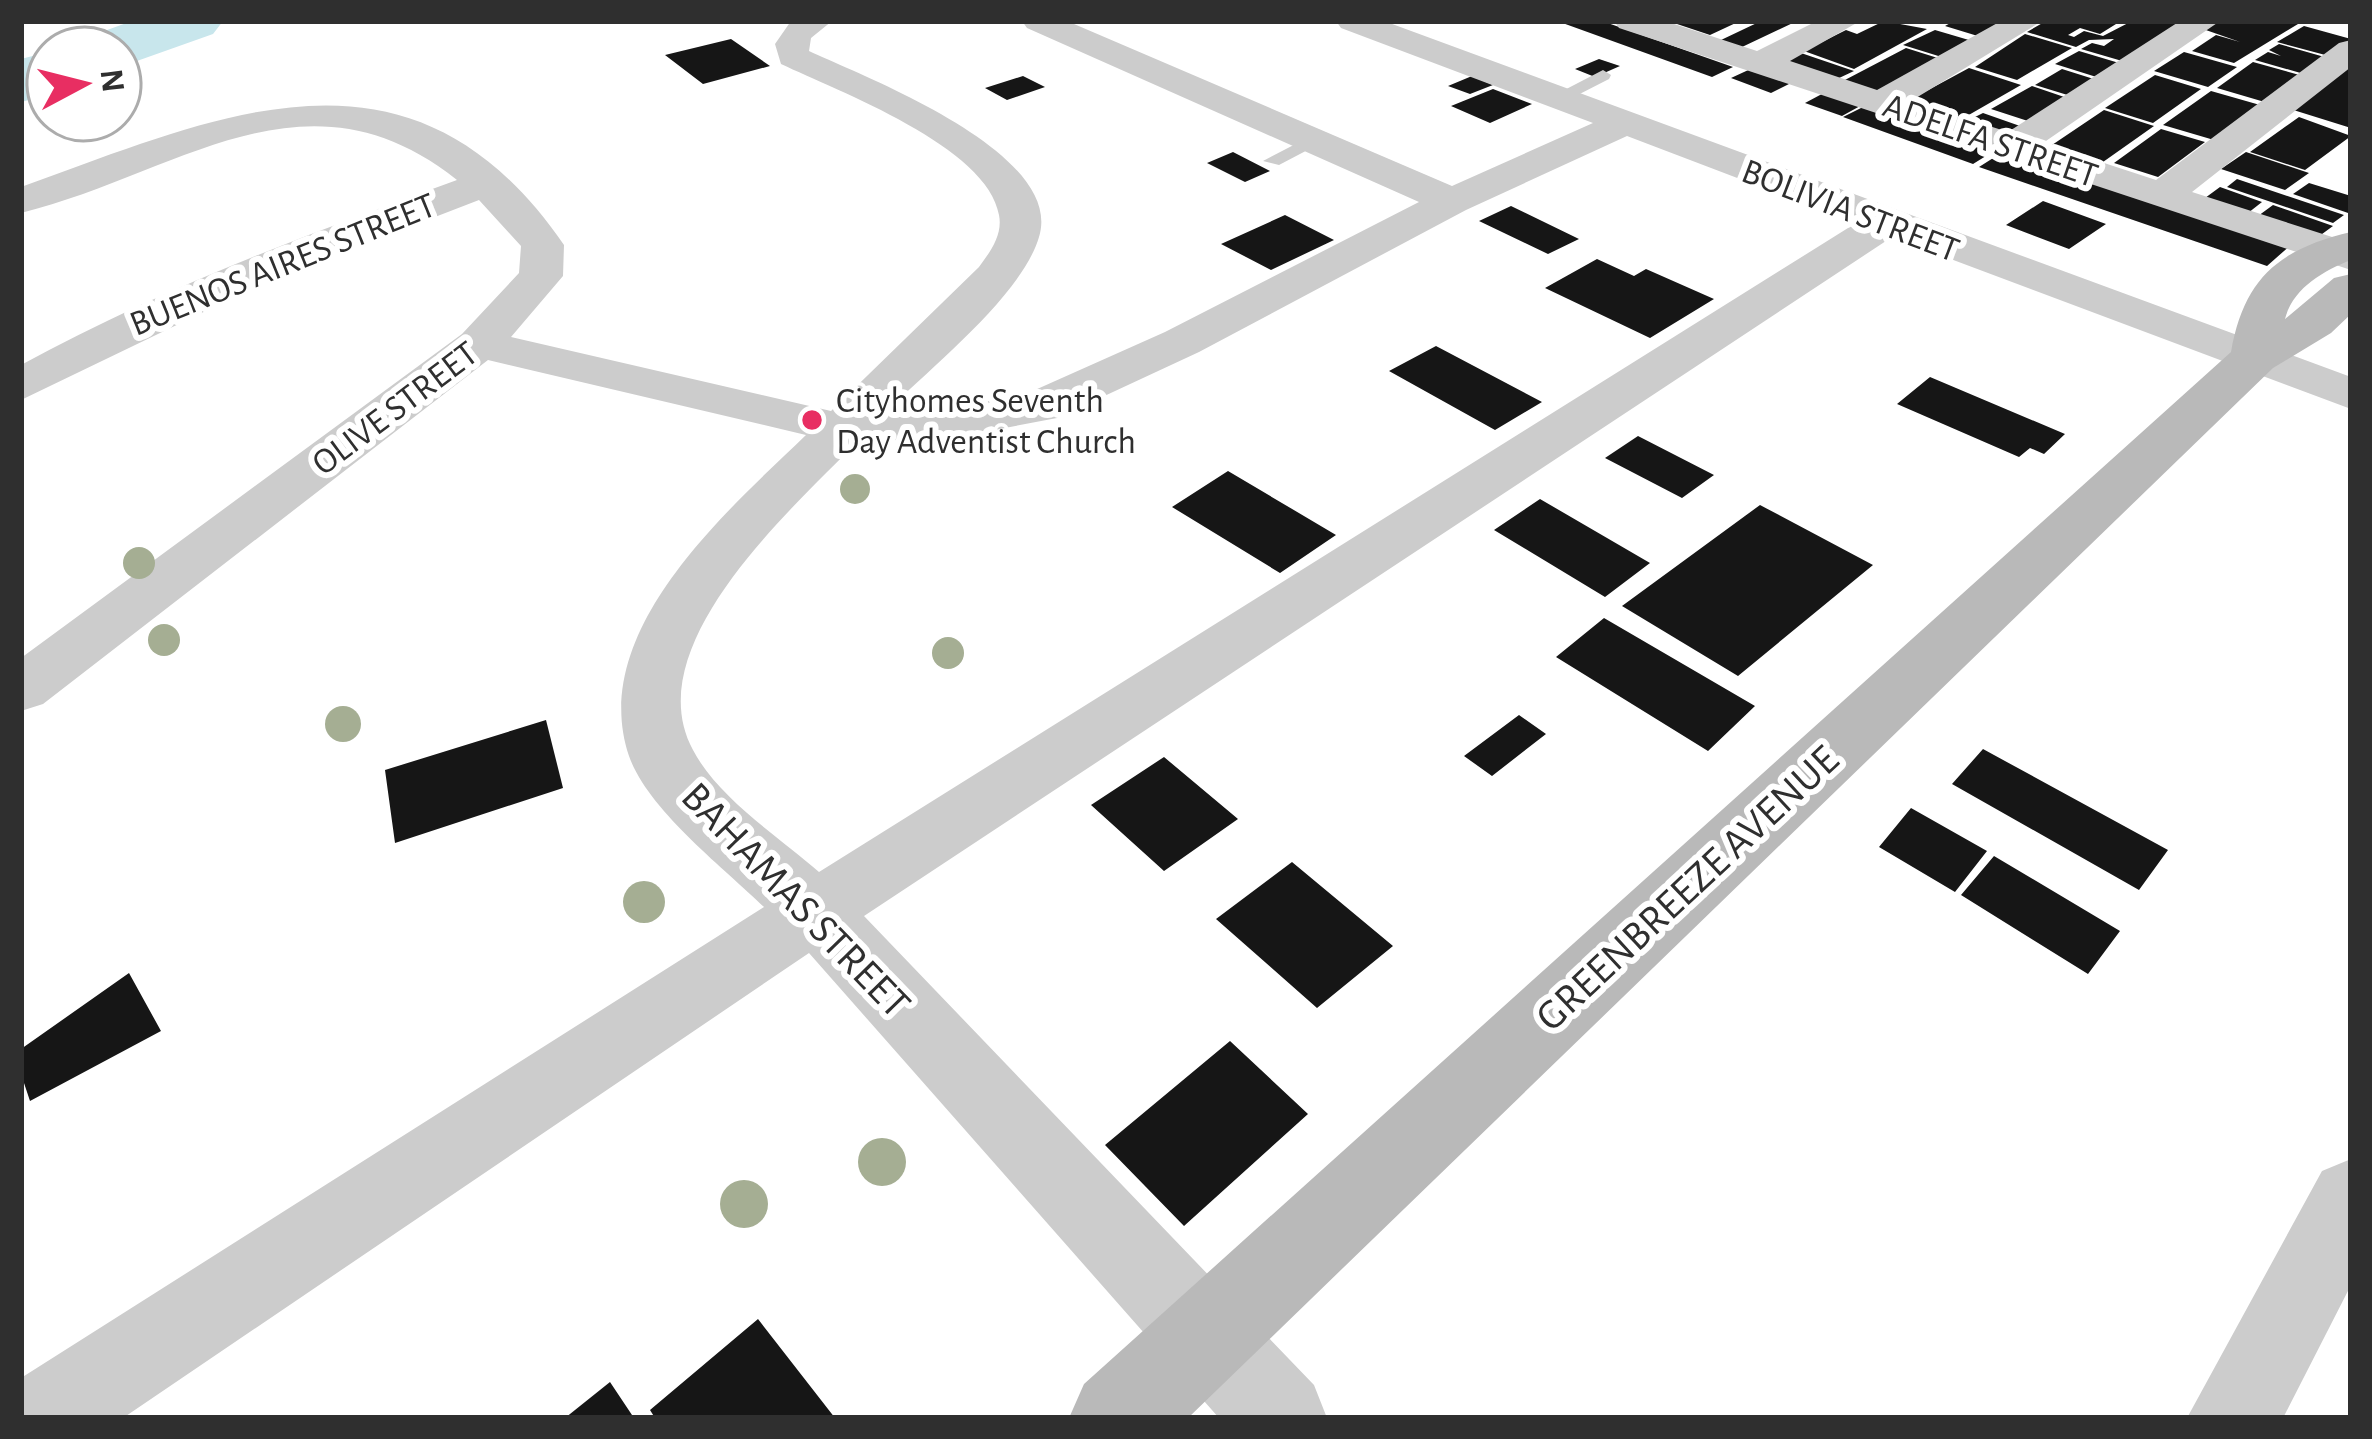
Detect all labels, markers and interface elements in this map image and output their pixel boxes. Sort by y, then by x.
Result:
north arrow [24,24,144,144]
text: N [94,67,129,94]
street label: ADELFA STREET [1878,87,2102,194]
street label: BOLIVIA STREET [1737,153,1964,269]
street label: BUENOS AIRES STREET [125,187,441,343]
street label: OLIVE STREET [306,335,485,482]
place label: Cityhomes Seventh Day Adventist Church [836,383,1136,460]
marker: Cityhomes Seventh Day Adventist Church [799,407,825,433]
street label: GREENBREEZE AVENUE [1528,738,1846,1039]
street label: BAHAMAS STREET [673,775,918,1026]

